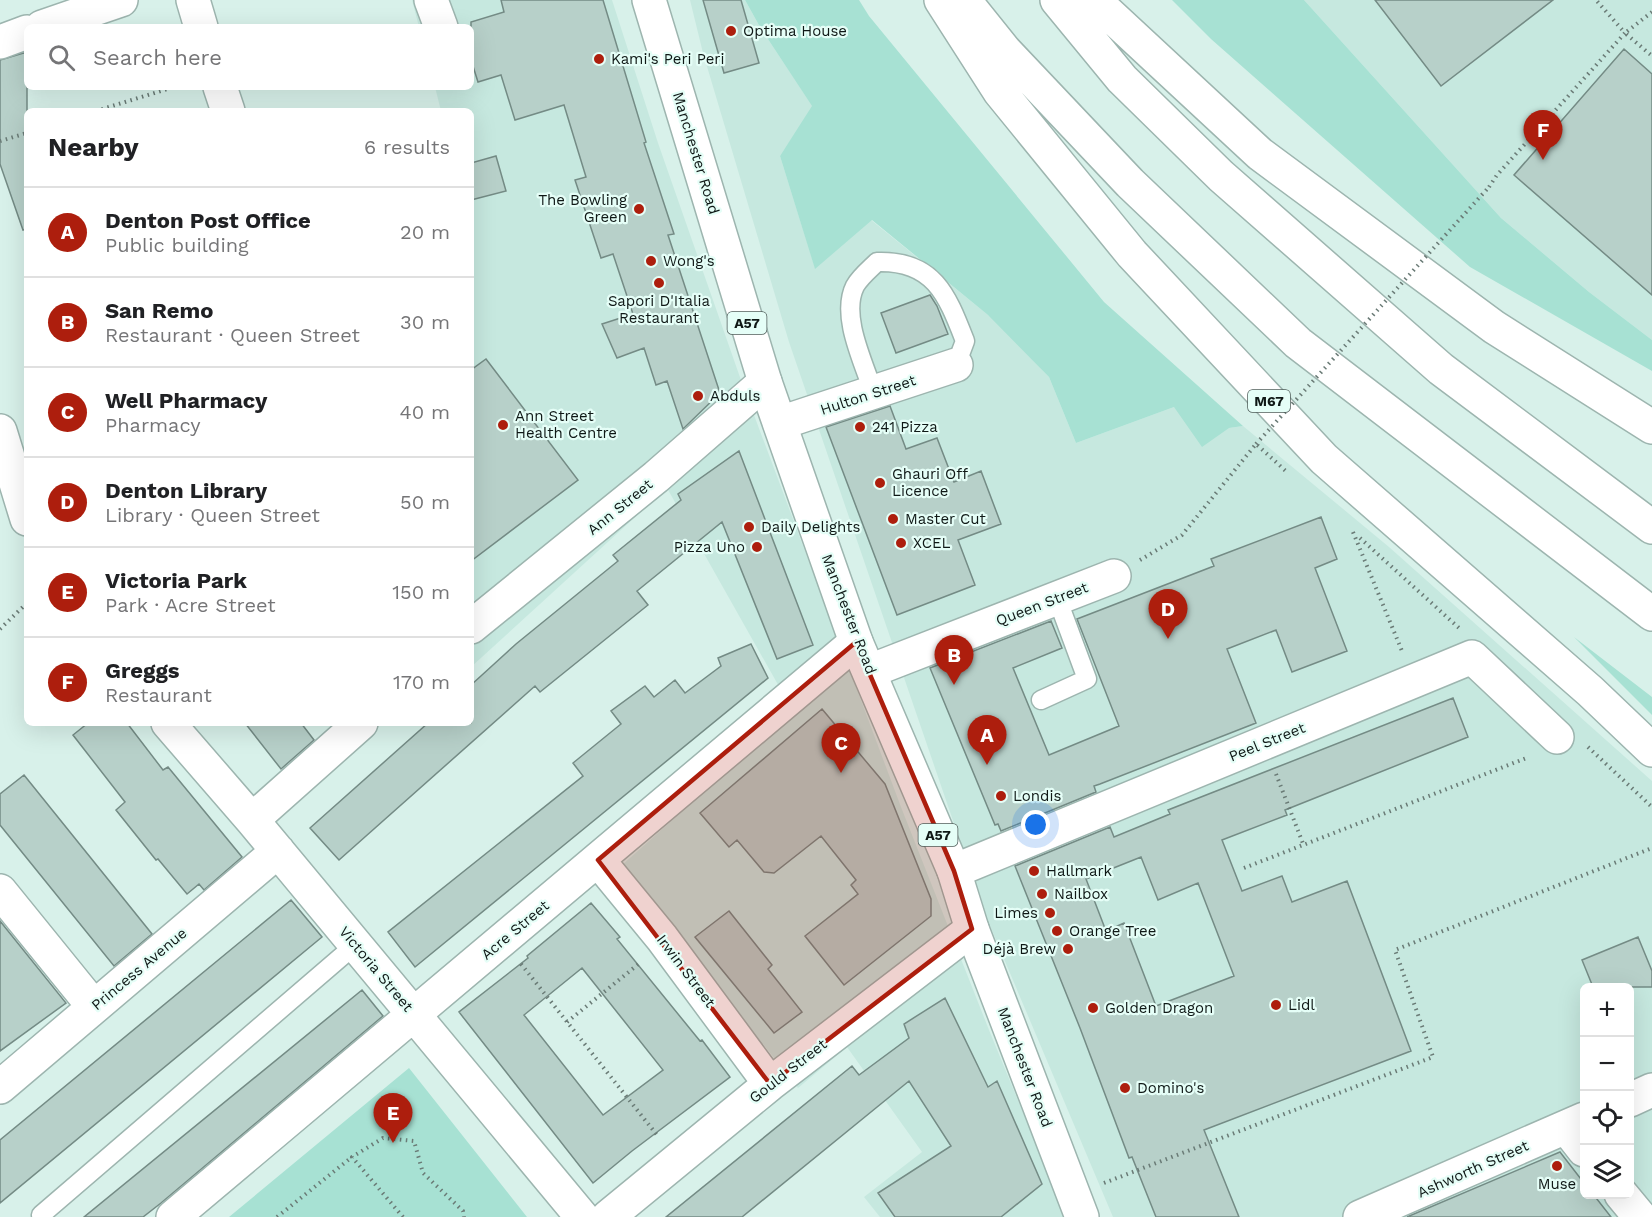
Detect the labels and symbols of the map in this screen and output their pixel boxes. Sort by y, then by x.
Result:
place label: Optima House [743,22,847,40]
marker: Optima House [724,24,738,38]
place label: Kami's Peri Peri [611,50,724,68]
marker: Kami's Peri Peri [592,52,606,66]
street label: Manchester Road [669,90,723,216]
pin: F [1524,110,1562,160]
place label: The Bowling Green [538,191,627,226]
marker: The Bowling Green [632,202,646,216]
place label: Wong's [663,252,715,270]
marker: Wong's [644,254,658,268]
marker: Sapori D'Italia Restaurant [652,276,666,290]
place label: Sapori D'Italia Restaurant [608,292,711,327]
road number: A57 [728,312,766,334]
street label: Hulton Street [818,371,919,419]
place label: Abduls [710,387,761,405]
marker: Abduls [691,389,705,403]
road number: M67 [1248,390,1290,412]
place label: Ann Street Health Centre [515,407,617,442]
marker: Ann Street Health Centre [496,418,510,432]
place label: 241 Pizza [872,418,938,436]
marker: 241 Pizza [853,420,867,434]
place label: Ghauri Off Licence [892,465,968,500]
street label: Ann Street [584,475,657,539]
marker: Ghauri Off Licence [873,476,887,490]
place label: Master Cut [905,510,986,528]
marker: Master Cut [886,512,900,526]
place label: Daily Delights [761,518,860,536]
marker: Daily Delights [742,520,756,534]
place label: XCEL [913,534,951,552]
marker: XCEL [894,536,908,550]
place label: Pizza Uno [674,538,745,556]
marker: Pizza Uno [750,540,764,554]
street label: Manchester Road [818,551,880,677]
street label: Queen Street [993,578,1091,630]
pin: D [1148,590,1188,639]
pin: B [934,636,974,685]
pin: A [968,716,1006,765]
street label: Peel Street [1226,718,1308,765]
pin: C [822,724,860,773]
place label: Londis [1013,787,1061,805]
marker: Londis [994,789,1008,803]
your location [1021,810,1050,839]
road number: A57 [918,824,958,846]
place label: Hallmark [1046,862,1112,880]
marker: Hallmark [1027,864,1041,878]
place label: Nailbox [1054,885,1108,903]
marker: Nailbox [1035,887,1049,901]
street label: Acre Street [477,896,553,964]
place label: Limes [994,904,1038,922]
marker: Limes [1043,906,1057,920]
place label: Orange Tree [1069,922,1156,940]
street label: Victoria Street [335,923,417,1016]
street label: Princess Avenue [88,924,190,1014]
marker: Orange Tree [1050,924,1064,938]
street label: Irwin Street [653,931,720,1012]
place label: Déjà Brew [983,940,1056,958]
marker: Déjà Brew [1061,942,1075,956]
place label: Lidl [1288,996,1315,1014]
marker: Lidl [1269,998,1283,1012]
place label: Golden Dragon [1105,999,1213,1017]
marker: Golden Dragon [1086,1001,1100,1015]
street label: Manchester Road [994,1004,1056,1130]
street label: Gould Street [746,1035,831,1107]
place label: Domino's [1137,1079,1204,1097]
marker: Domino's [1118,1081,1132,1095]
pin: E [374,1094,412,1143]
street label: Ashworth Street [1415,1136,1532,1202]
marker: Muse [1550,1159,1564,1173]
place label: Muse [1538,1175,1576,1193]

